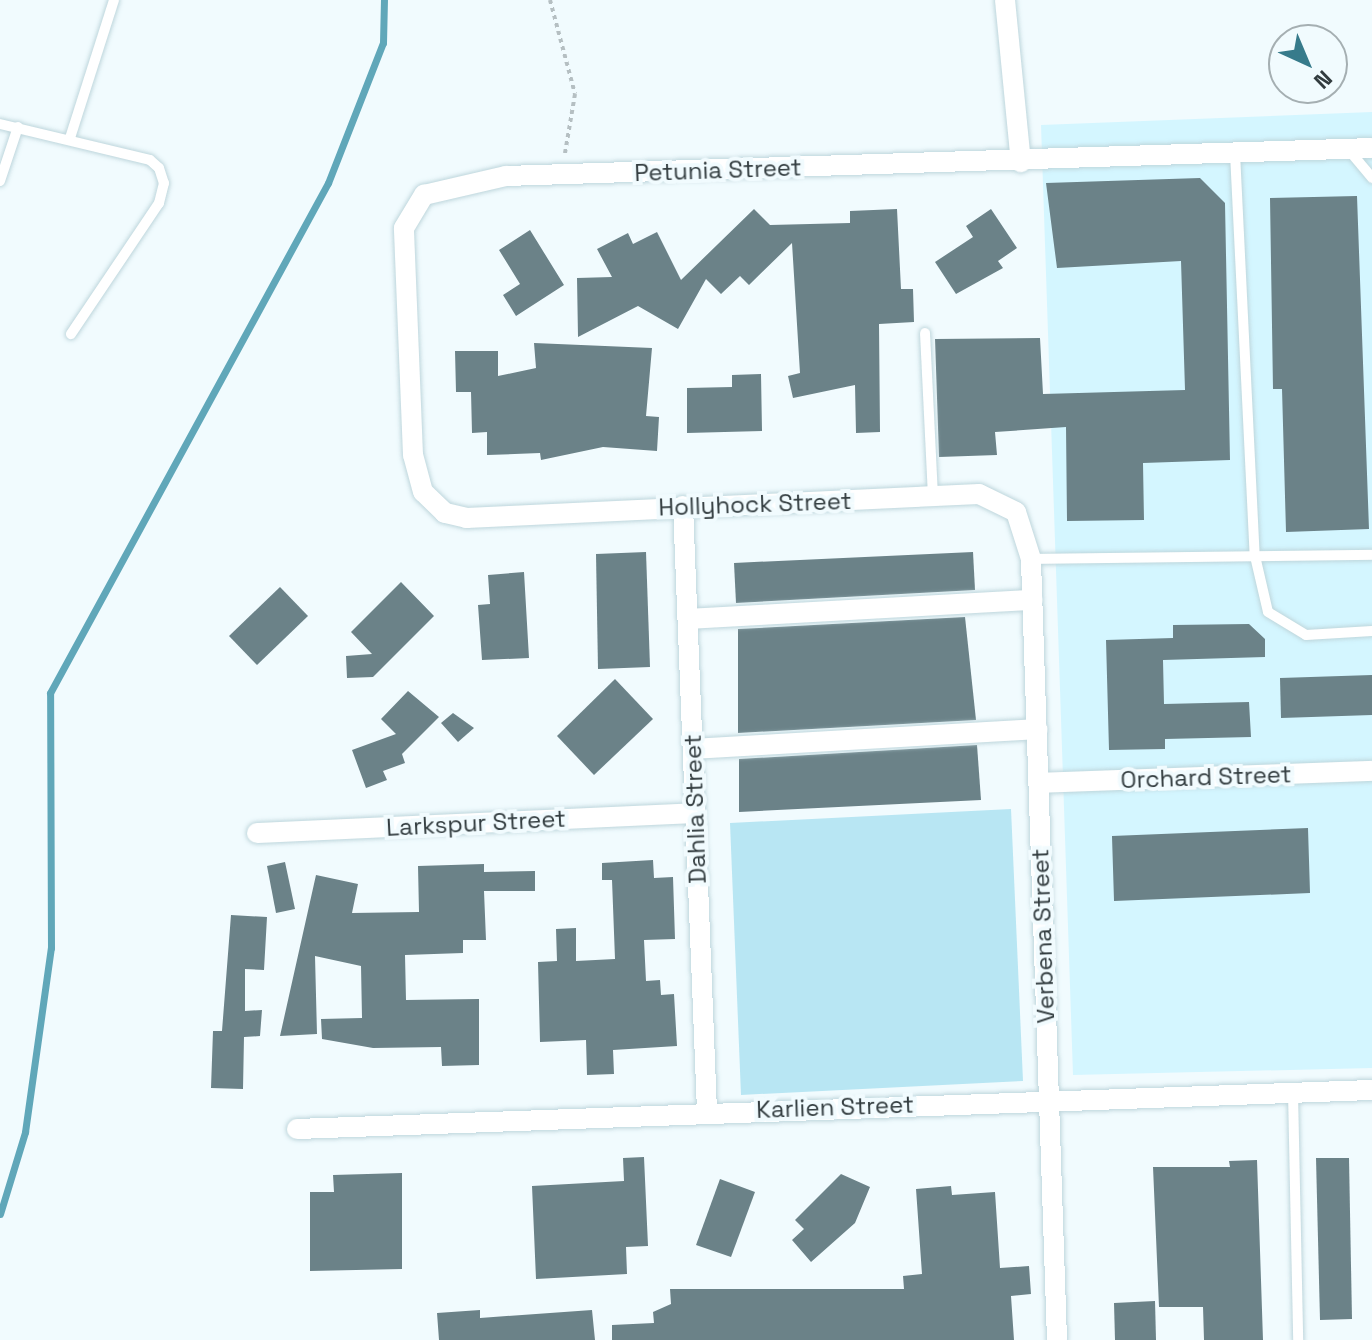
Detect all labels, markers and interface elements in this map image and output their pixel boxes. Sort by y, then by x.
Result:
north arrow [1268,24,1348,104]
text: N [1308,65,1338,95]
street label: Petunia Street [634,153,802,187]
street label: Hollyhock Street [658,486,852,522]
street label: Dahlia Street [678,734,712,884]
street label: Orchard Street [1120,760,1292,794]
street label: Larkspur Street [385,804,567,842]
street label: Verbena Street [1026,848,1060,1024]
street label: Karlien Street [756,1090,914,1124]

